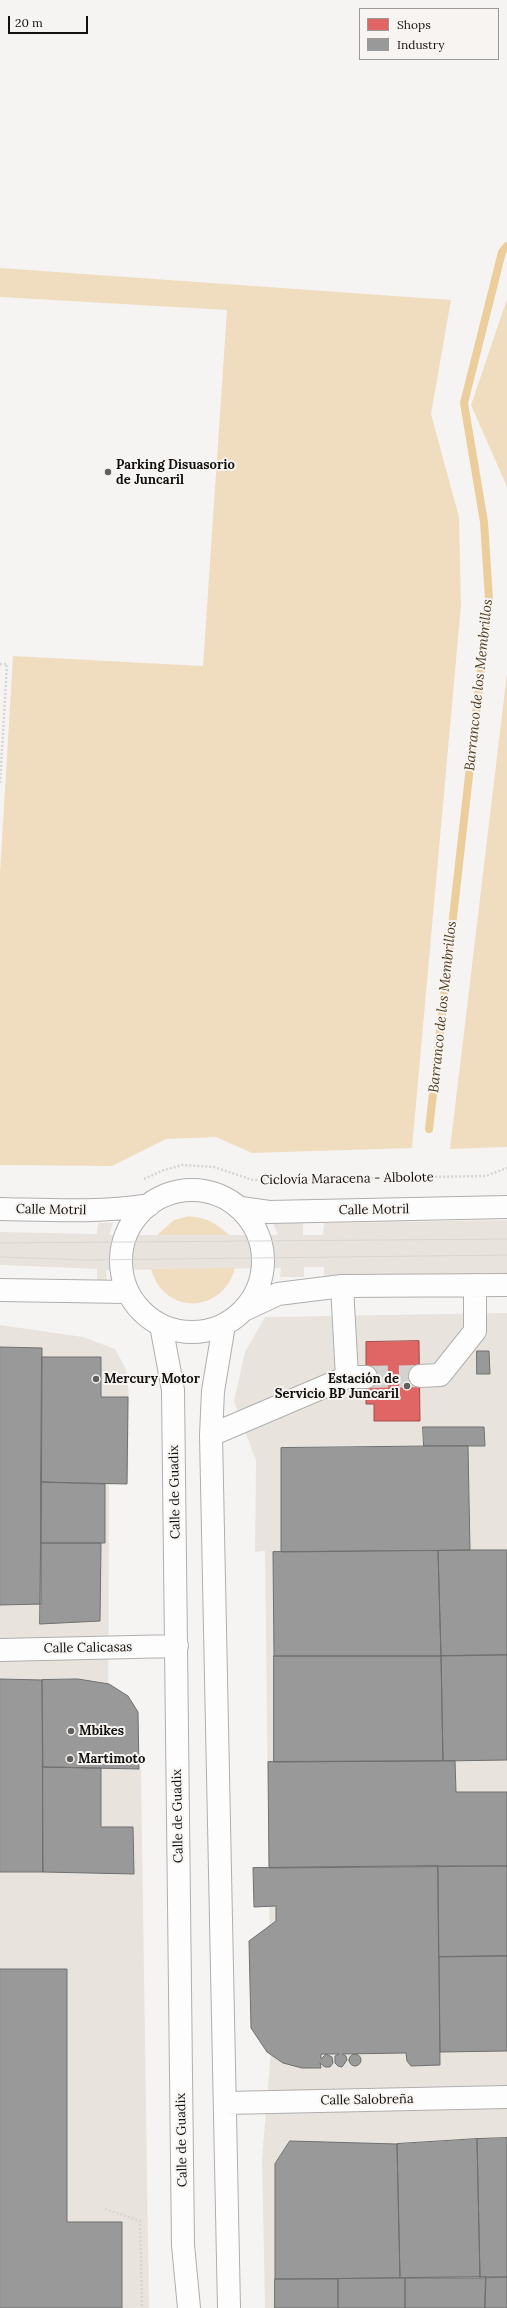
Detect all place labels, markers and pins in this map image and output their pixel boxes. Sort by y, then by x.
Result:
place label: Parking Disuasorio de Juncaril [116,457,235,488]
marker: Parking Disuasorio de Juncaril [103,467,113,477]
place label: Mercury Motor [104,1371,200,1387]
place label: Estación de Servicio BP Juncaril [275,1371,399,1402]
marker: Mercury Motor [91,1374,101,1384]
marker: Estación de Servicio BP Juncaril [402,1381,412,1391]
place label: Mbikes [79,1723,124,1739]
marker: Mbikes [66,1726,76,1736]
place label: Martimoto [78,1751,145,1767]
marker: Martimoto [65,1754,75,1764]

